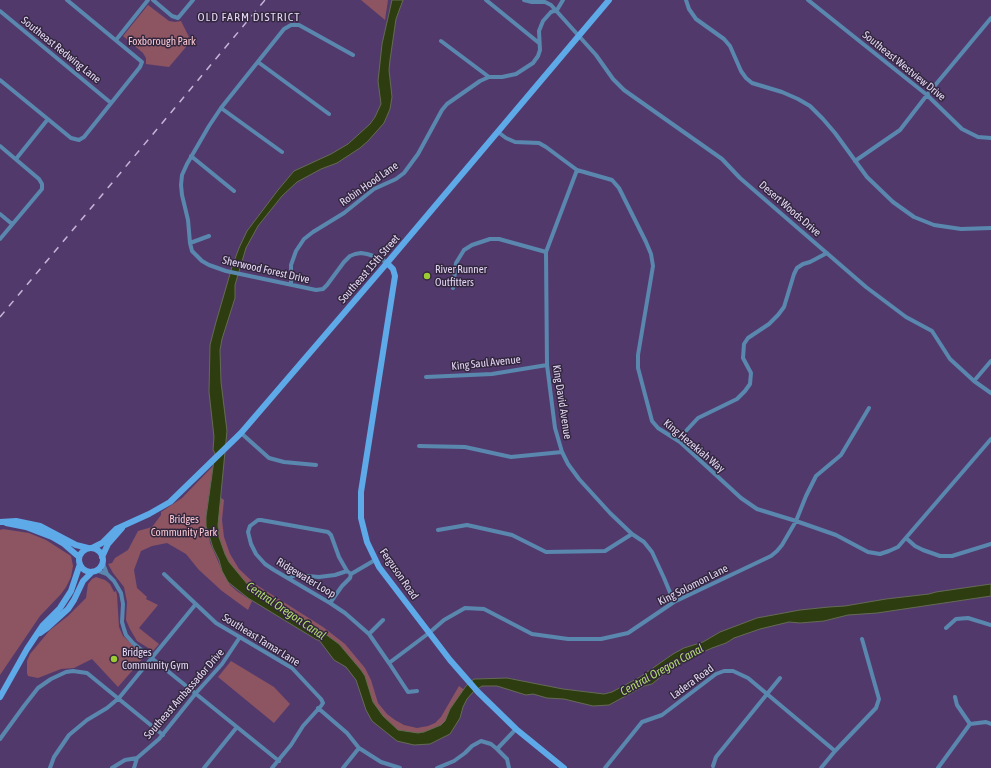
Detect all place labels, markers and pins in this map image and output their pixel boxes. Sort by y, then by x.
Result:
place label: River Runner Outfitters [435,263,487,289]
marker: River Runner Outfitters [422,271,432,281]
place label: Bridges Community Gym [122,646,189,672]
marker: Bridges Community Gym [109,654,119,664]

